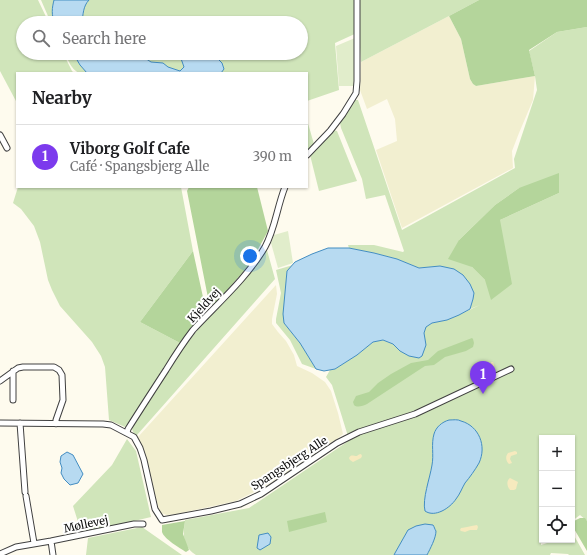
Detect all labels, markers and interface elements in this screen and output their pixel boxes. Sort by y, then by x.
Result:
search box [16,16,308,60]
icon: search [30,27,52,49]
text: Search here [62,29,146,48]
text: Nearby [32,87,92,109]
text: Viborg Golf Cafe [70,139,190,158]
text: 1 [42,148,48,165]
text: 390 m [253,148,292,165]
text: Café · Spangsbjerg Alle [70,158,209,175]
your location [240,246,260,266]
street label: Kjeldvej [185,285,223,325]
pin: 1 [470,361,496,394]
street label: Spangsbjerg Alle [248,433,330,493]
map controls [539,435,575,543]
button: + [539,435,575,471]
button: − [539,471,575,507]
button: locate [539,507,575,543]
street label: Møllevej [62,512,110,536]

